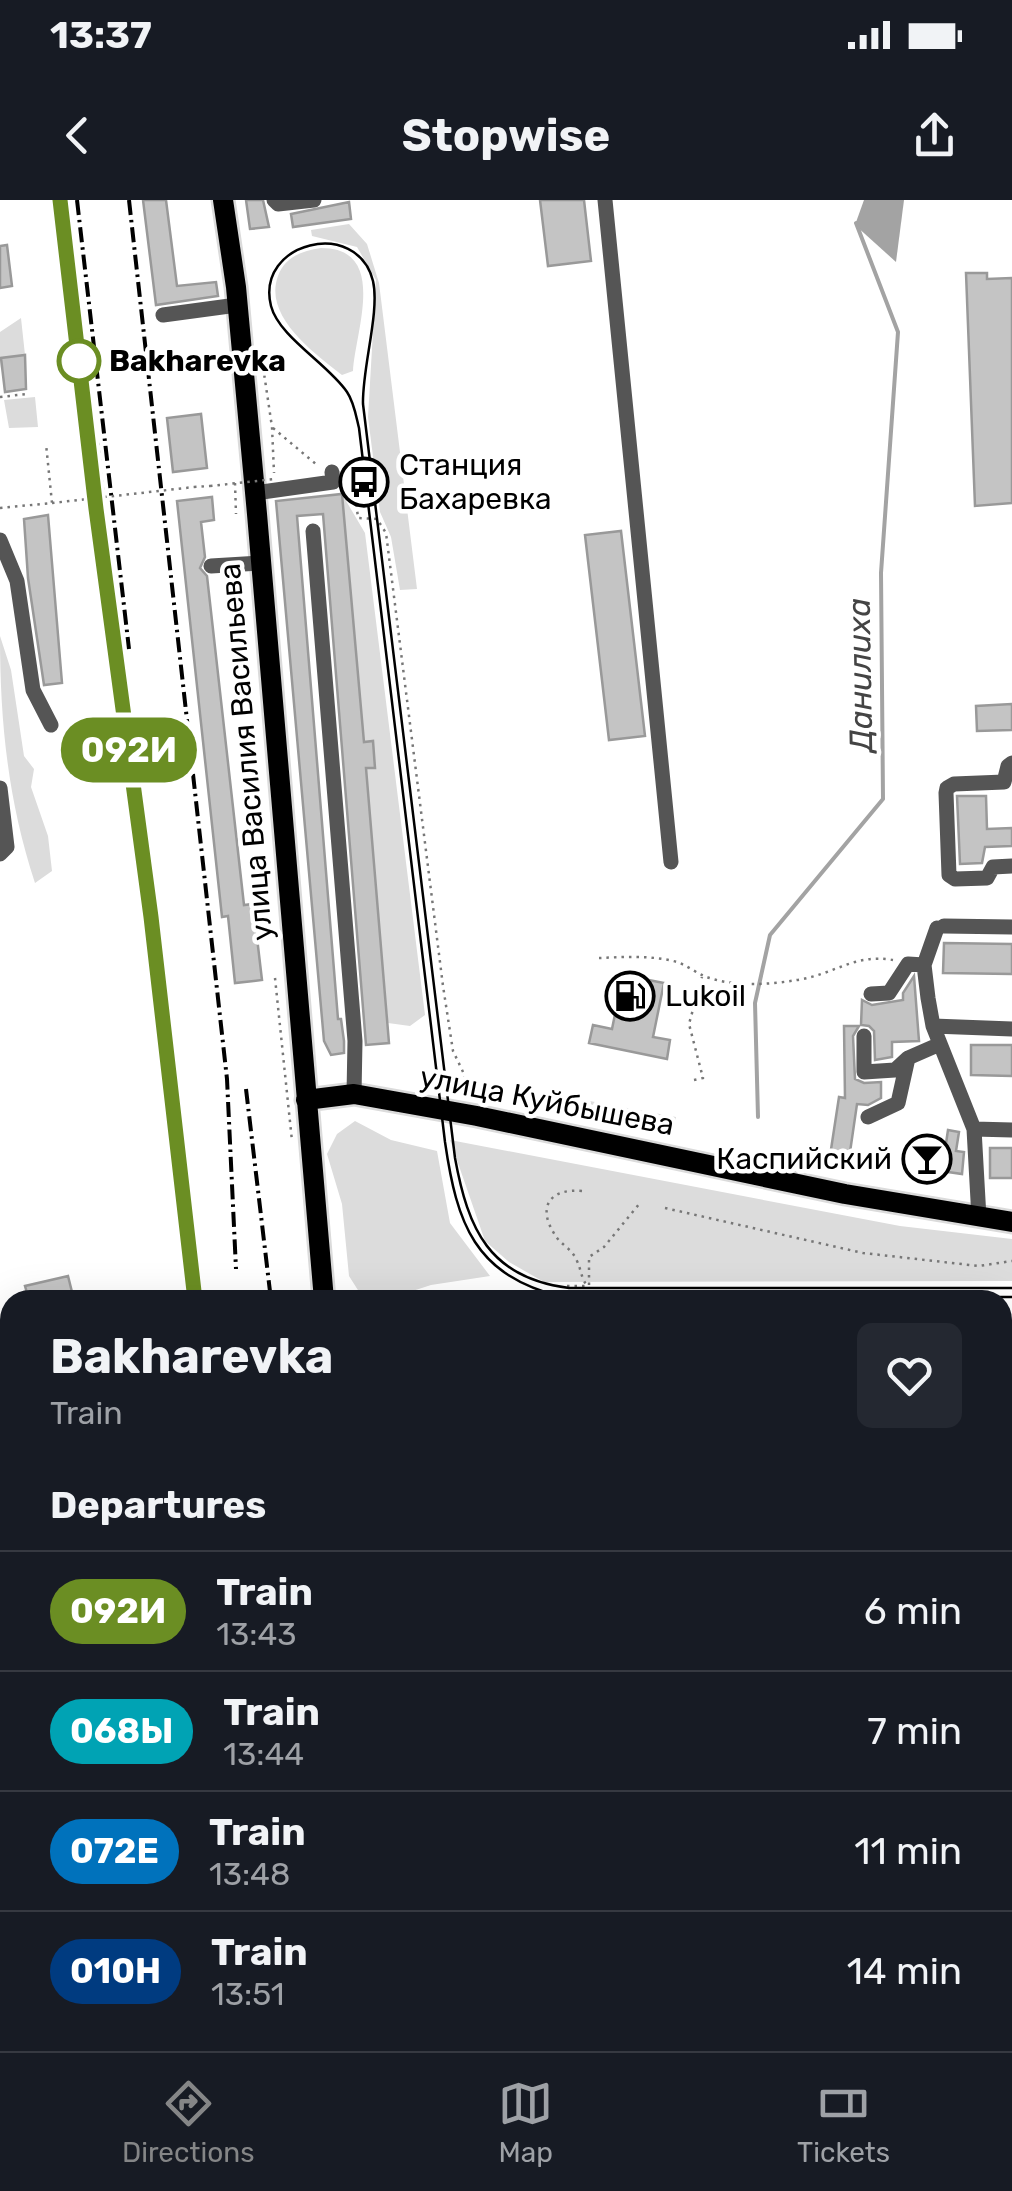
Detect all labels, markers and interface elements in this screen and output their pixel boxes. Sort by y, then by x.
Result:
text: 13:37 [50,12,152,58]
icon: back [50,108,105,163]
icon: share [907,108,962,163]
text: Stopwise [402,109,610,162]
marker: Bakharevka [58,340,100,382]
place label: Bakharevka [109,343,286,379]
place label: Станция Бахаревка [399,447,552,517]
bus stop icon: Станция Бахаревка [338,456,390,508]
street label: улица Василия Васильева [212,562,280,942]
water label: Данилиха [840,598,880,755]
line badge: 092И [59,718,199,782]
text: 092И [81,729,177,771]
fuel station icon: Lukoil [604,970,656,1022]
place label: Lukoil [665,978,746,1014]
street label: улица Куйбышева [417,1059,677,1143]
bar icon: Каспийский [901,1133,953,1185]
place label: Каспийский [716,1141,892,1177]
button: heart [857,1323,962,1428]
text: Bakharevka [50,1328,333,1385]
text: Train [50,1394,123,1432]
text: Departures [50,1482,266,1528]
text: Train [216,1569,313,1615]
text: 6 min [864,1588,962,1634]
text: 092И [70,1590,166,1632]
text: 13:43 [216,1615,297,1653]
text: Train [223,1689,320,1735]
text: 7 min [867,1708,962,1754]
text: 068Ы [70,1710,173,1752]
text: 13:44 [223,1735,304,1773]
text: Train [209,1809,306,1855]
text: 11 min [854,1828,962,1874]
text: 072Е [70,1830,159,1872]
text: 13:48 [209,1855,290,1893]
text: Train [211,1929,308,1975]
text: 14 min [847,1948,962,1994]
text: 010Н [70,1950,161,1992]
text: 13:51 [211,1975,284,2013]
tab: Directions [122,2076,255,2169]
tab: Map [498,2076,553,2169]
tab: Tickets [797,2076,890,2169]

